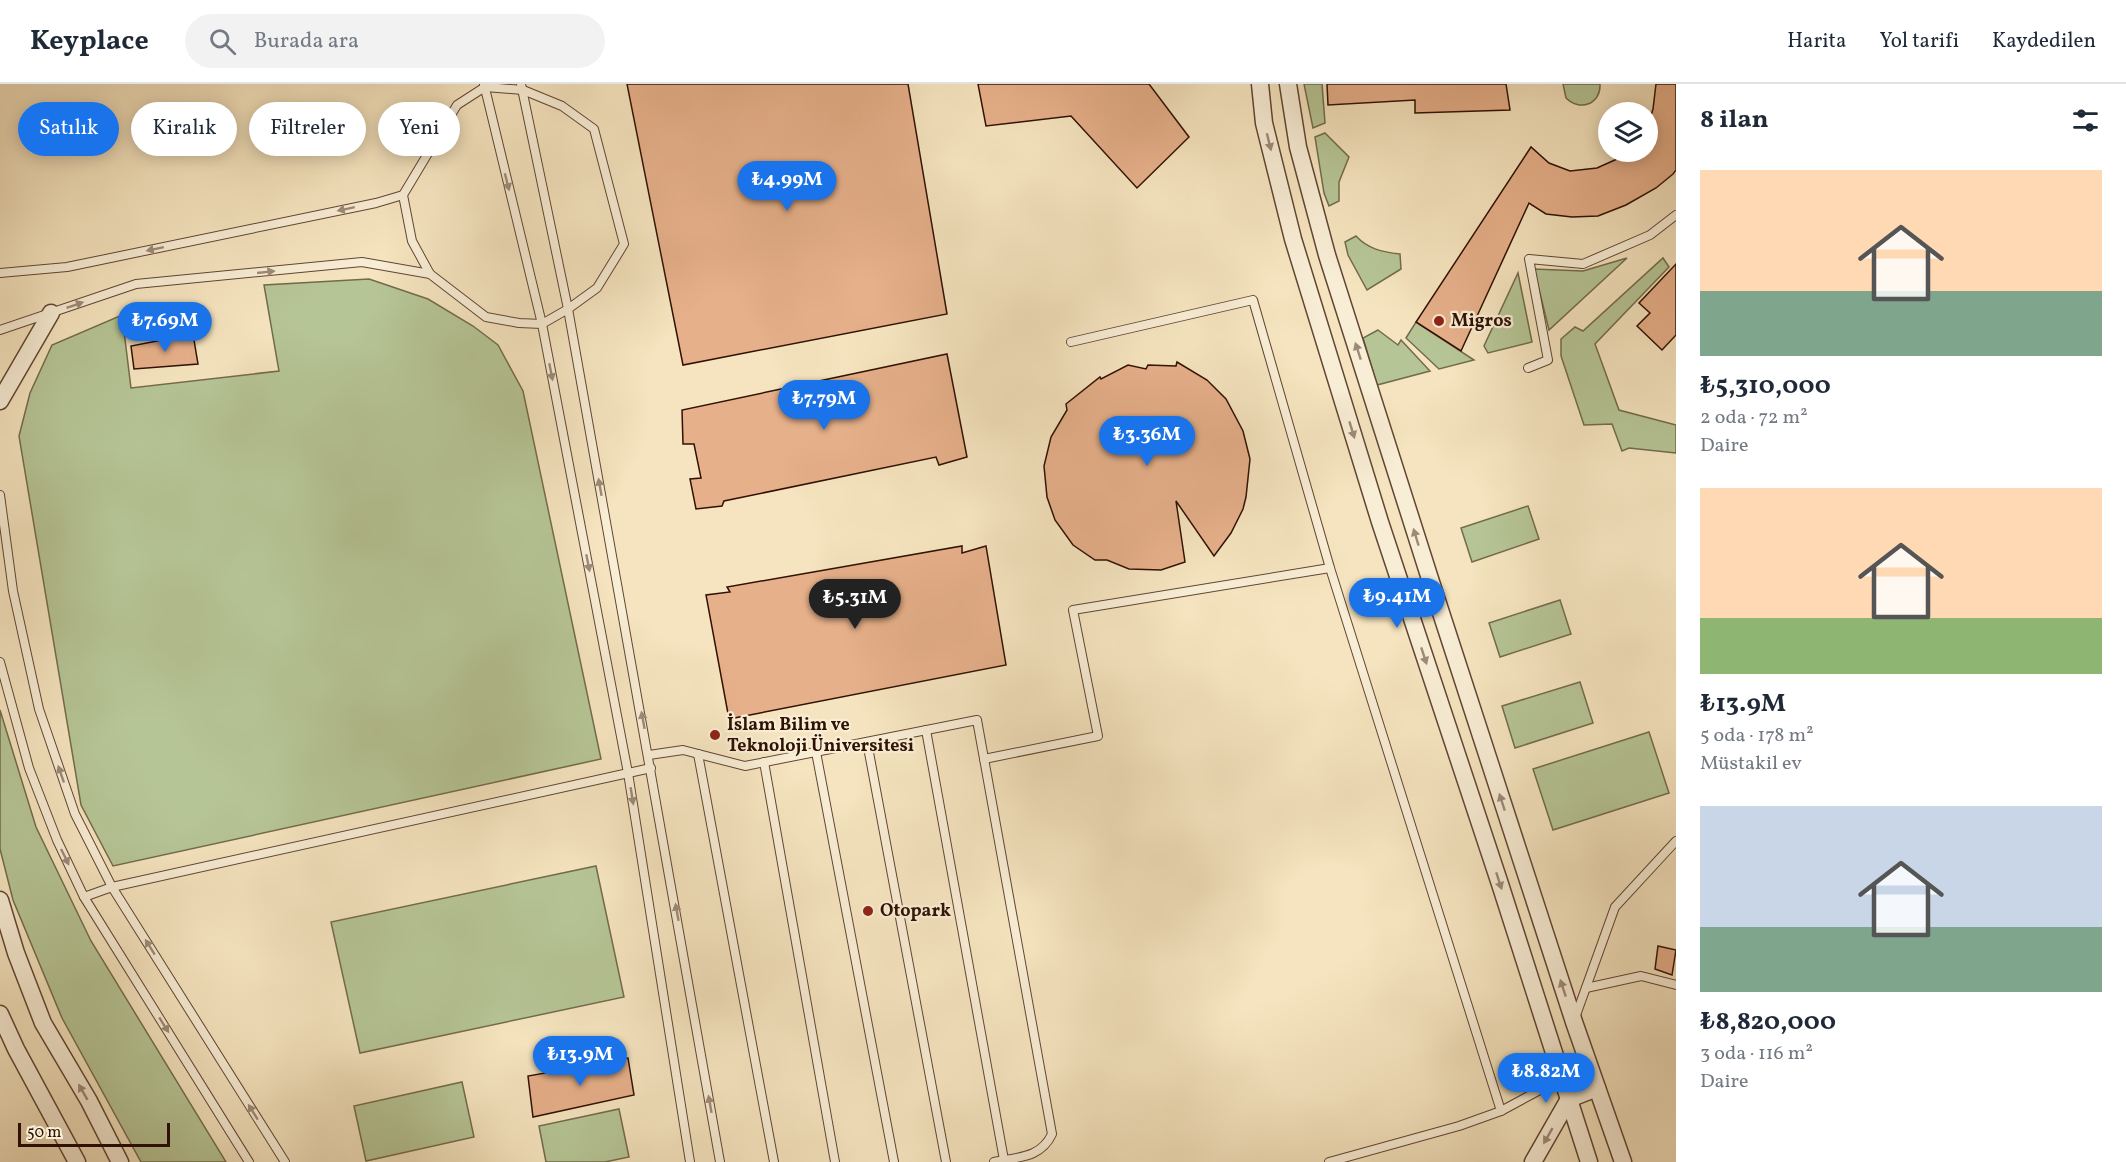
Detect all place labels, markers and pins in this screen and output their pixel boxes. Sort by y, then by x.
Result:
pin: ₺4.99M [738,161,836,212]
pin: ₺7.69M [116,302,214,353]
place label: Migros [1451,309,1512,334]
marker: Migros [1432,314,1446,328]
pin: ₺7.79M [775,380,873,431]
pin: ₺3.36M [1098,416,1196,467]
pin: ₺9.41M [1348,578,1446,629]
pin: ₺5.31M [806,579,904,630]
place label: İslam Bilim ve Teknoloji Üniversitesi [727,713,914,759]
marker: İslam Bilim ve Teknoloji Üniversitesi [708,728,722,742]
place label: Otopark [880,899,951,924]
marker: Otopark [861,904,875,918]
pin: ₺13.9M [531,1036,629,1087]
pin: ₺8.82M [1497,1053,1595,1104]

